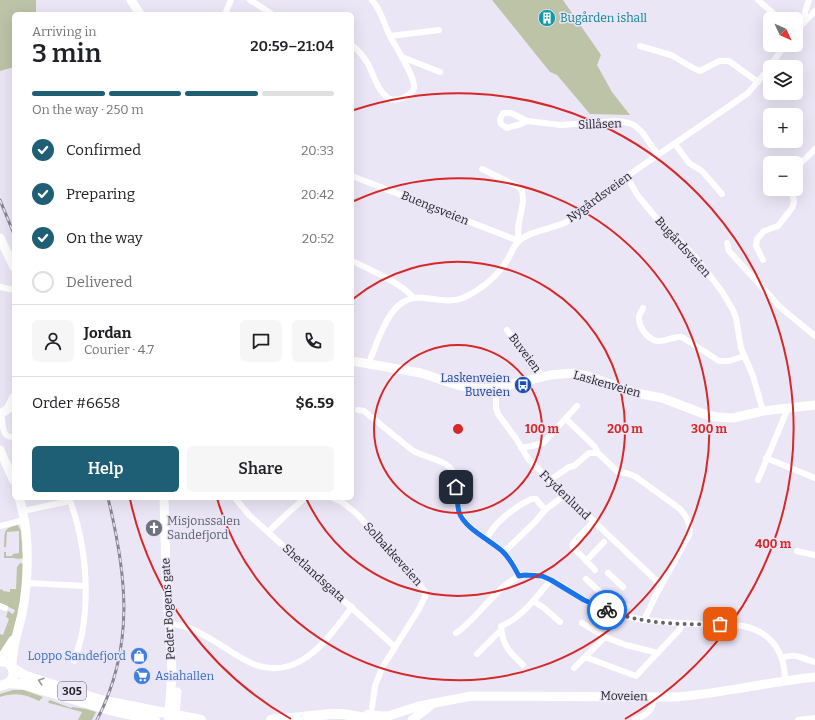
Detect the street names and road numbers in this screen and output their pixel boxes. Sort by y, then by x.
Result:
street label: Sillåsen [578,116,622,132]
street label: Nygårdsveien [564,169,634,225]
street label: Buengsveien [399,188,471,228]
street label: Bugårdsveien [652,214,714,280]
street label: Buveien [506,331,544,376]
street label: Laskenveien [572,368,643,400]
street label: Frydenlund [537,467,593,523]
street label: Solbakkeveien [361,519,425,589]
street label: Shetlandsgata [280,541,349,605]
street label: Peder Bogens gate [158,558,178,660]
road number: 305 [58,682,86,700]
street label: Moveien [600,689,648,703]

